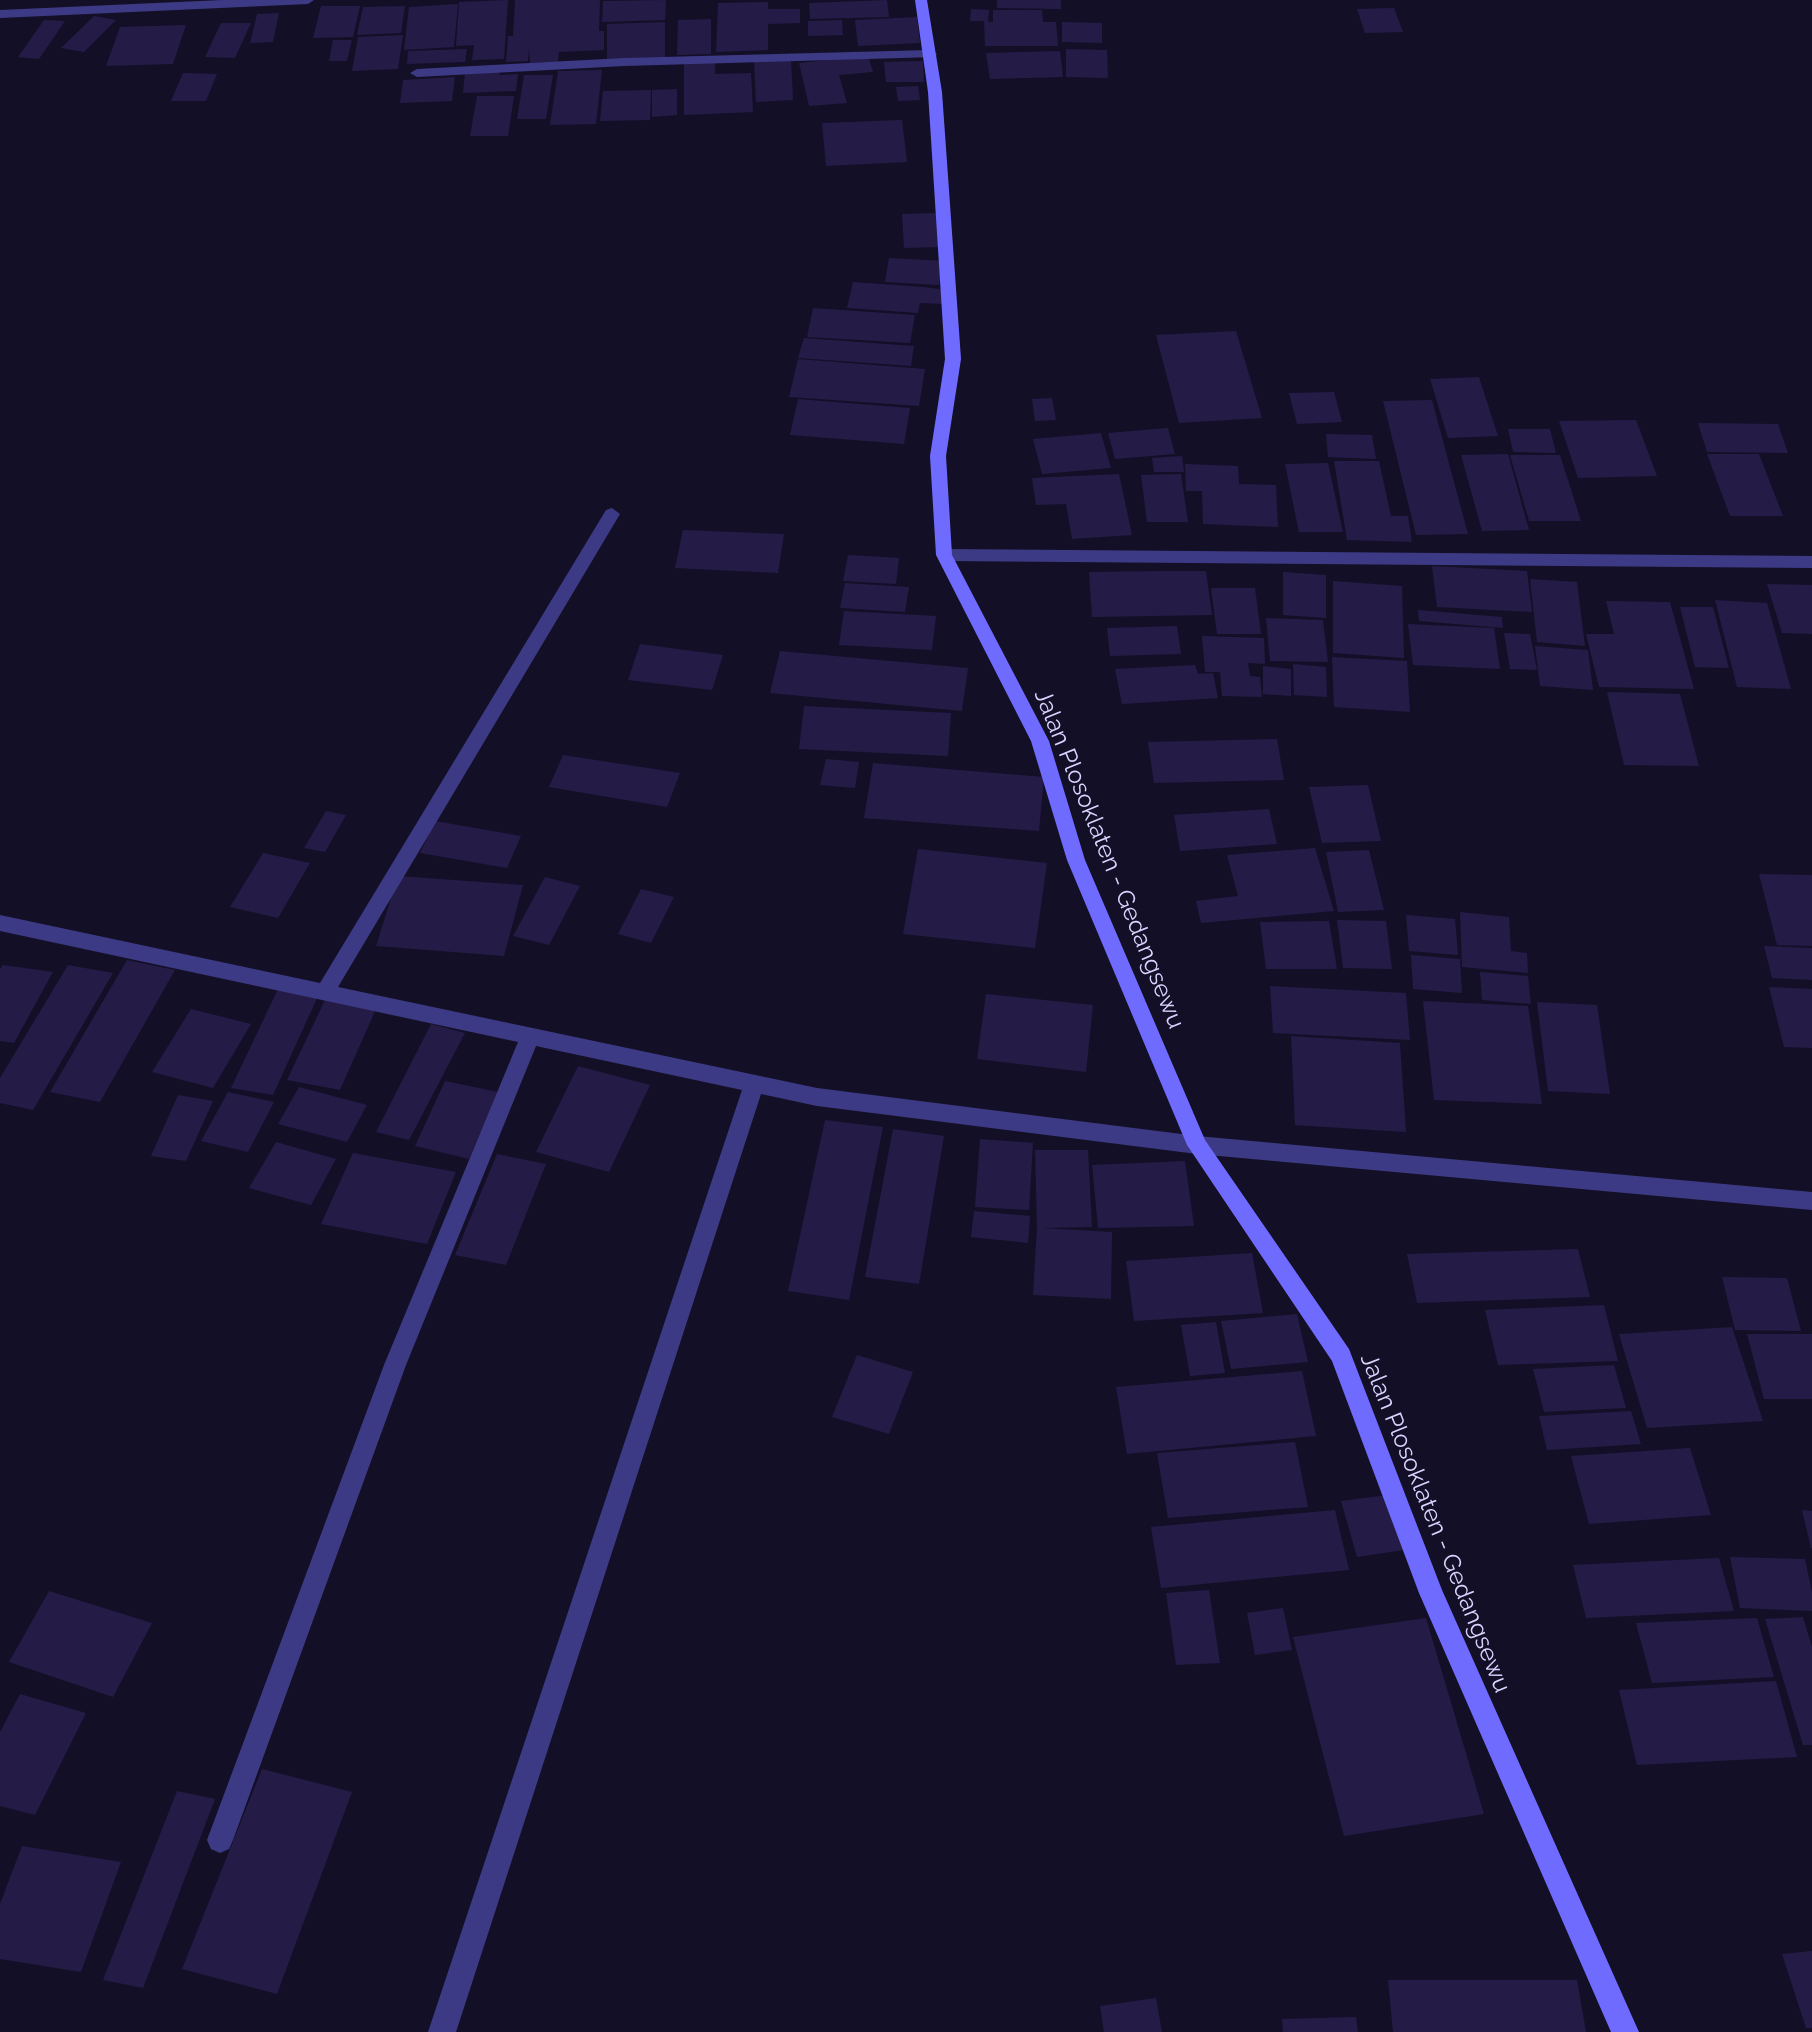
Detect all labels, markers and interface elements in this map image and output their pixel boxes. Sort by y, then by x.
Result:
street label: Jalan Plosoklaten - Gedangsewu [1028,685,1190,1033]
street label: Jalan Plosoklaten - Gedangsewu [1354,1349,1516,1697]

